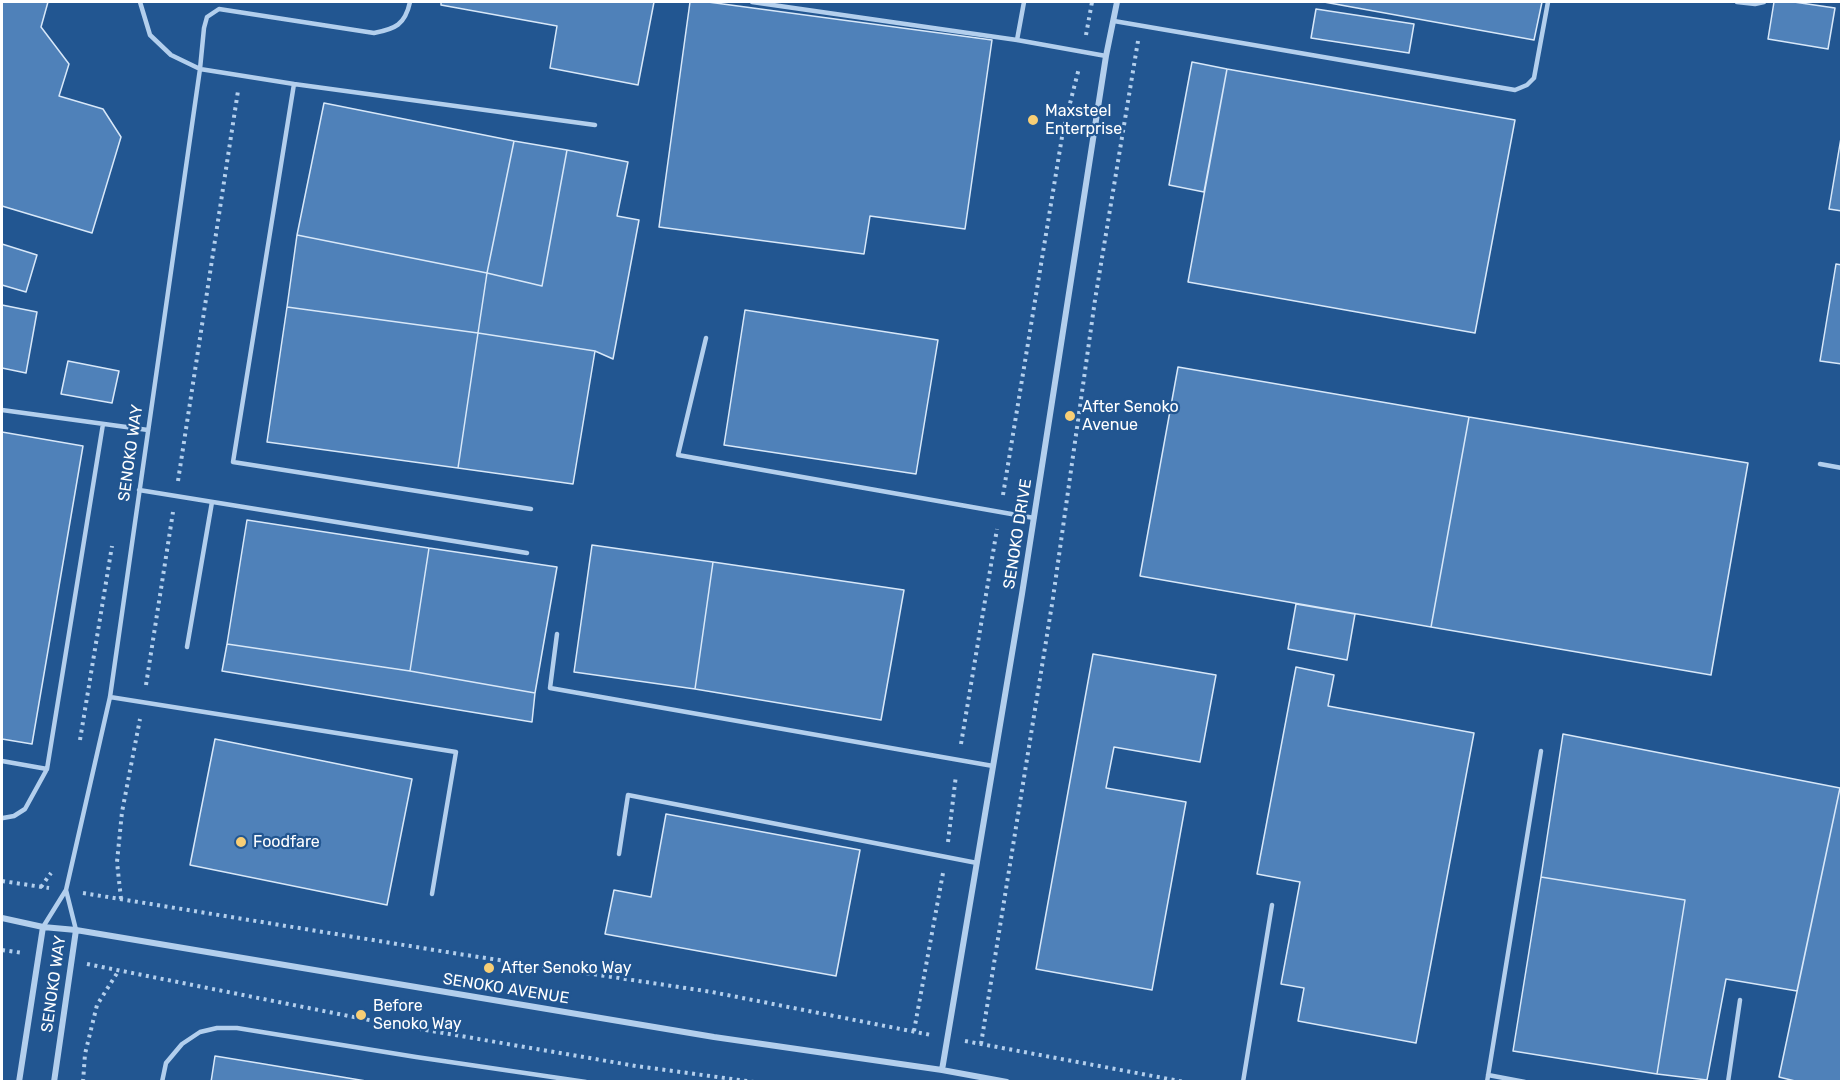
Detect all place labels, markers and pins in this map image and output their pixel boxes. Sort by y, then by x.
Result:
place label: Maxsteel Enterprise [1045,101,1122,139]
marker: Maxsteel Enterprise [1026,113,1040,127]
place label: After Senoko Avenue [1082,397,1179,435]
marker: After Senoko Avenue [1063,409,1077,423]
place label: Foodfare [253,832,320,852]
marker: Foodfare [234,835,248,849]
place label: After Senoko Way [501,958,631,978]
marker: After Senoko Way [482,961,496,975]
place label: Before Senoko Way [373,996,462,1034]
marker: Before Senoko Way [354,1008,368,1022]

